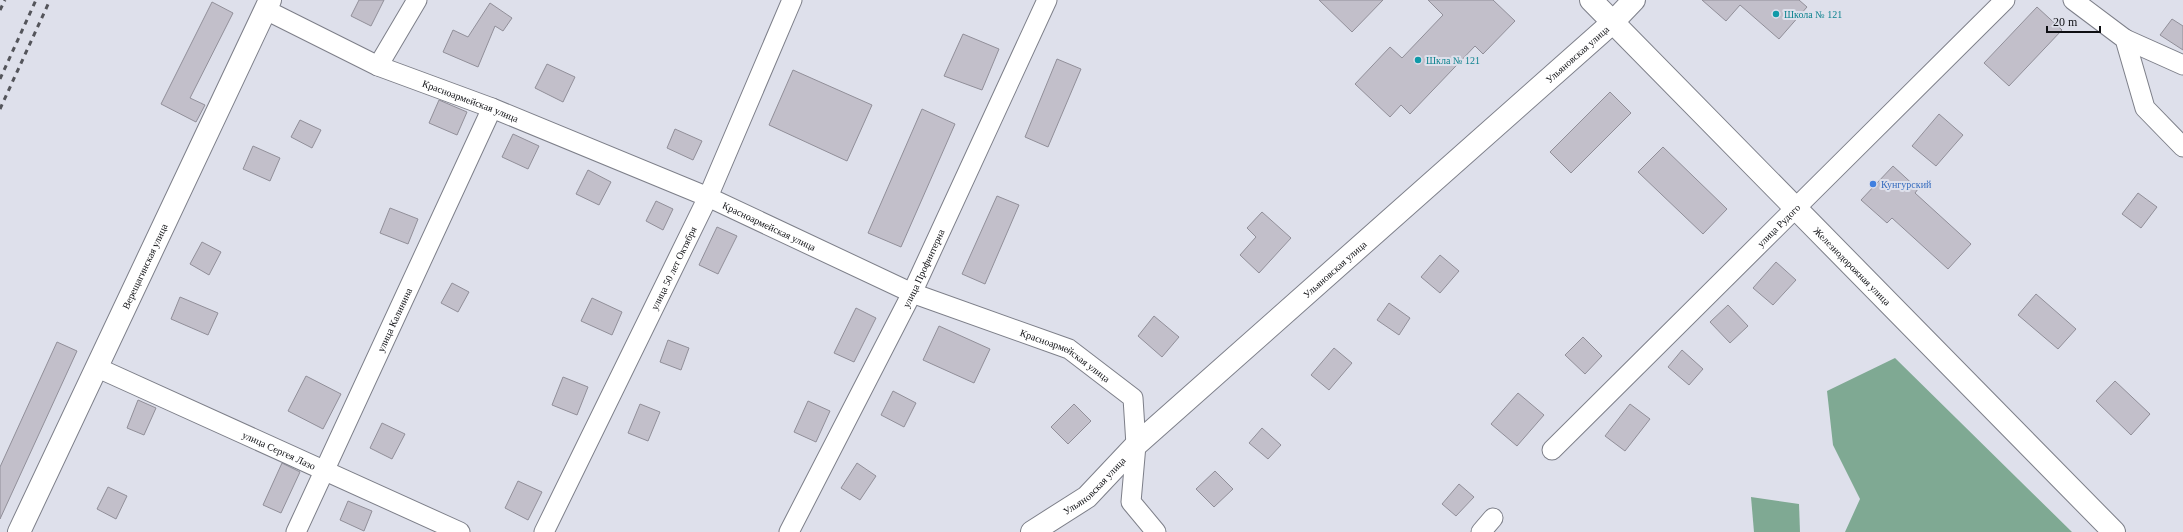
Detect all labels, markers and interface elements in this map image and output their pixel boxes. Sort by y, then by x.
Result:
scale bar [2047,8,2100,34]
marker: Школа № 121 [1771,9,1781,19]
place label: Школа № 121 [1784,9,1842,20]
text: 20 m [2053,15,2078,29]
street label: Ульяновская улица [1543,23,1611,85]
marker: Шкла № 121 [1413,55,1423,65]
place label: Шкла № 121 [1426,55,1480,66]
street label: Красноармейская улица [421,77,521,124]
marker: Кунгурский [1868,179,1878,189]
place label: Кунгурский [1881,179,1932,190]
street label: Красноармейская улица [721,199,818,253]
street label: улица Рудого [1755,202,1802,249]
street label: Верещагинская улица [120,221,170,311]
street label: улица 50 лет Октября [648,224,699,311]
street label: Железнодорожная улица [1812,225,1894,308]
street label: улица Профинтерна [900,227,946,309]
street label: Ульяновская улица [1301,238,1369,300]
street label: улица Калинина [375,285,414,353]
street label: Красноармейская улица [1019,327,1113,384]
street label: улица Сергея Лазо [241,429,318,471]
street label: Ульяновская улица [1061,454,1128,516]

